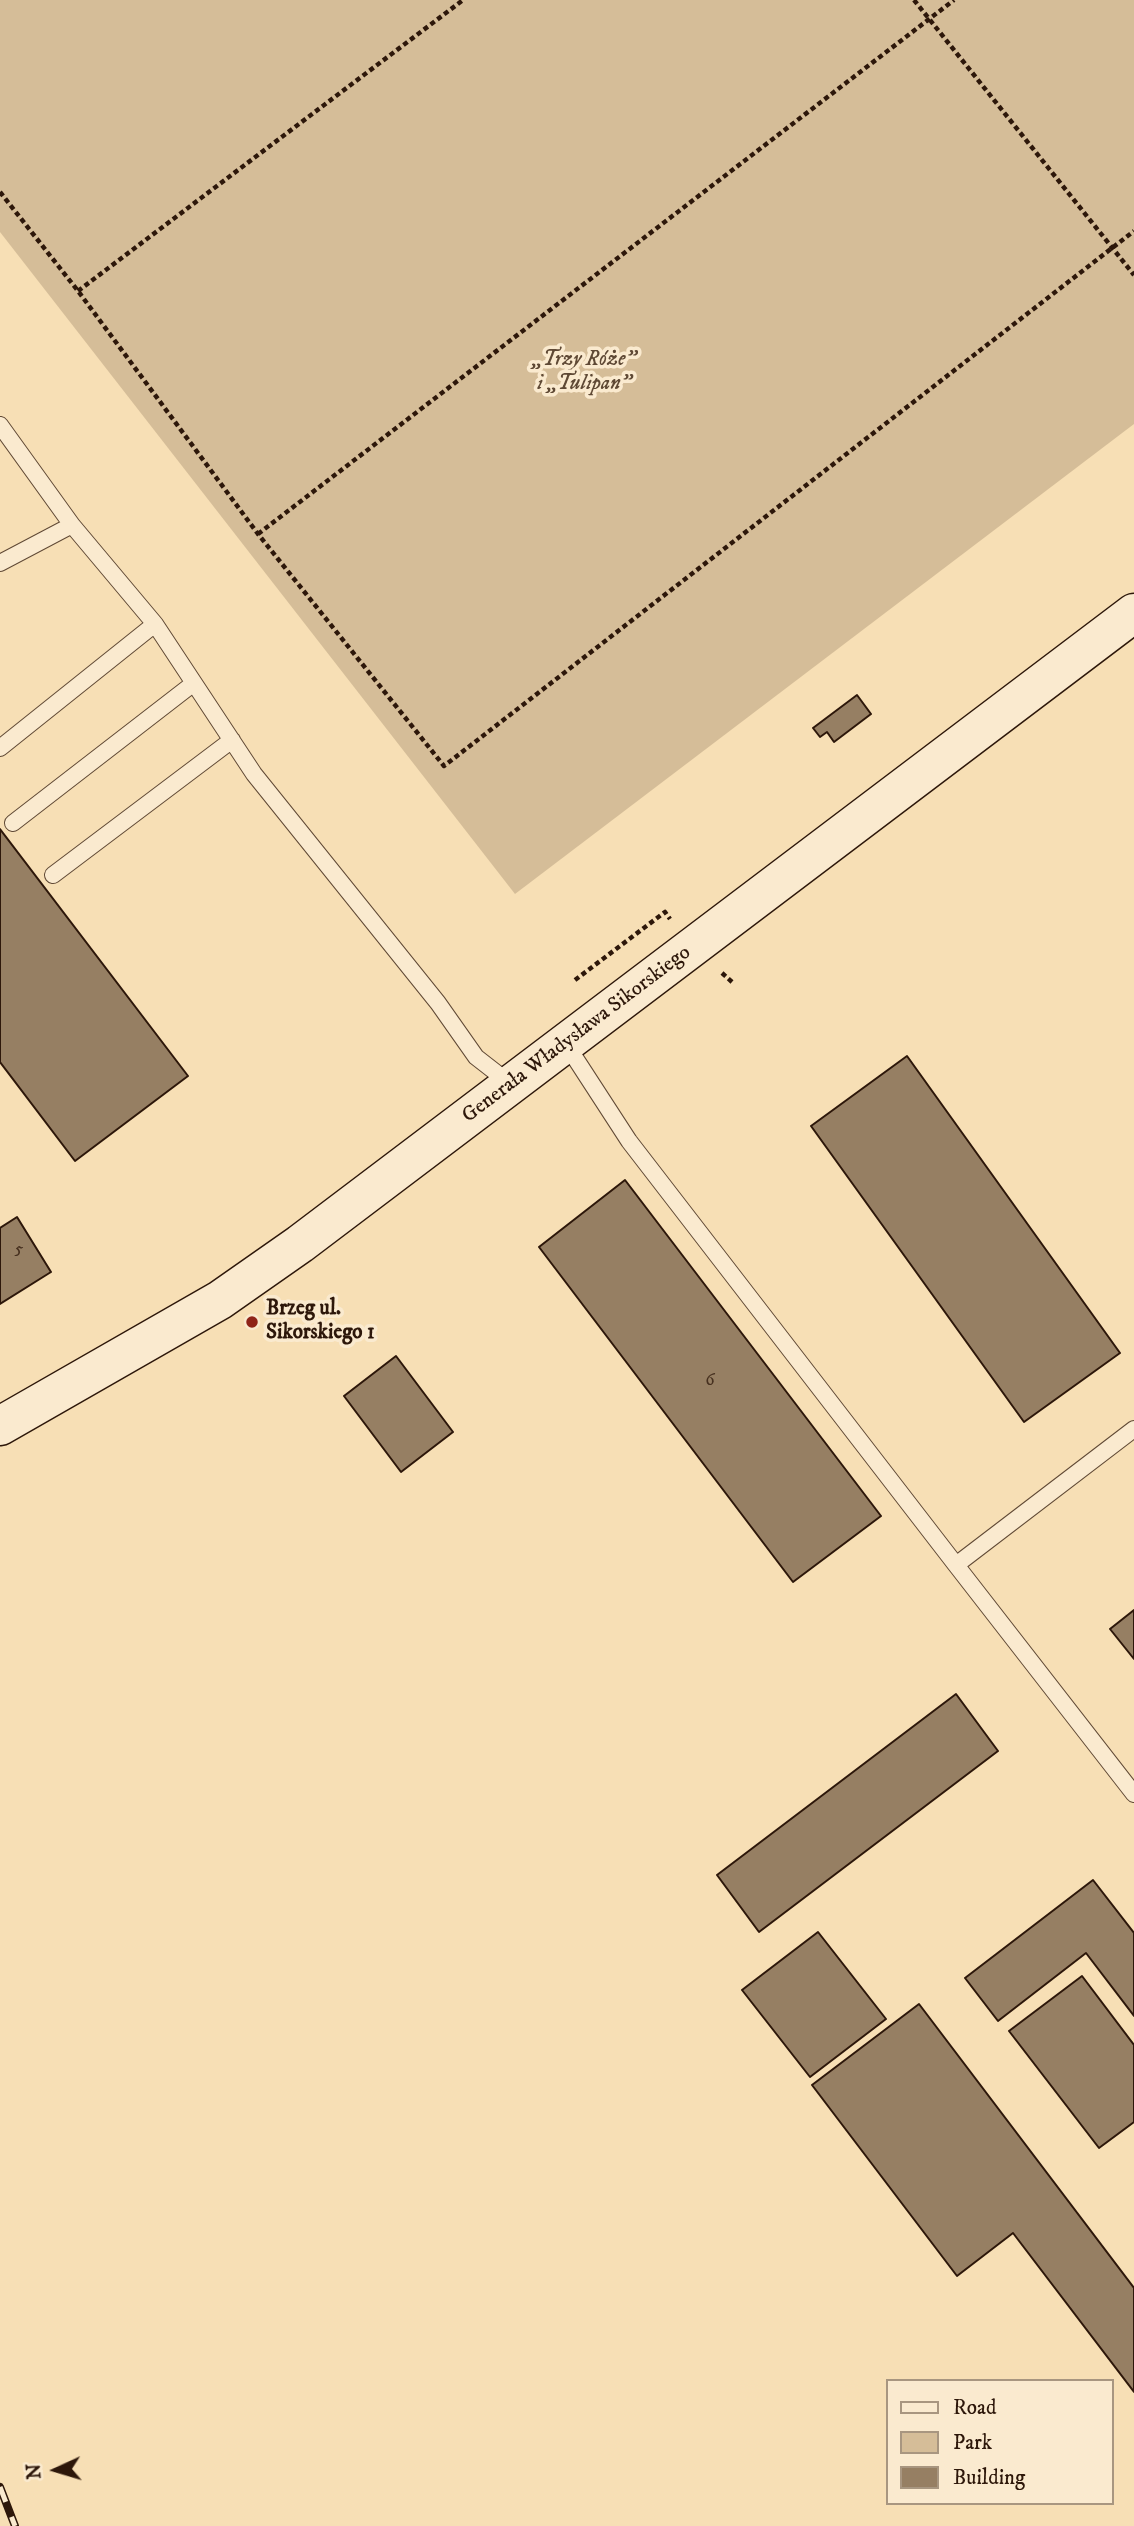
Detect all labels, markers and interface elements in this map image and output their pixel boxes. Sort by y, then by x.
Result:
park label: „Trzy Róże” i „Tulipan” [532,348,636,398]
street label: Generała Władysława Sikorskiego [458,941,696,1129]
house number: 5 [15,1239,23,1261]
place label: Brzeg ul. Sikorskiego 1 [266,1297,375,1347]
marker: Brzeg ul. Sikorskiego 1 [244,1314,260,1330]
house number: 6 [705,1370,715,1392]
legend [886,2379,1113,2505]
text: Road [953,2395,997,2421]
text: Park [953,2430,992,2456]
north arrow [21,2435,91,2505]
text: N [23,2463,47,2480]
text: Building [953,2465,1025,2491]

